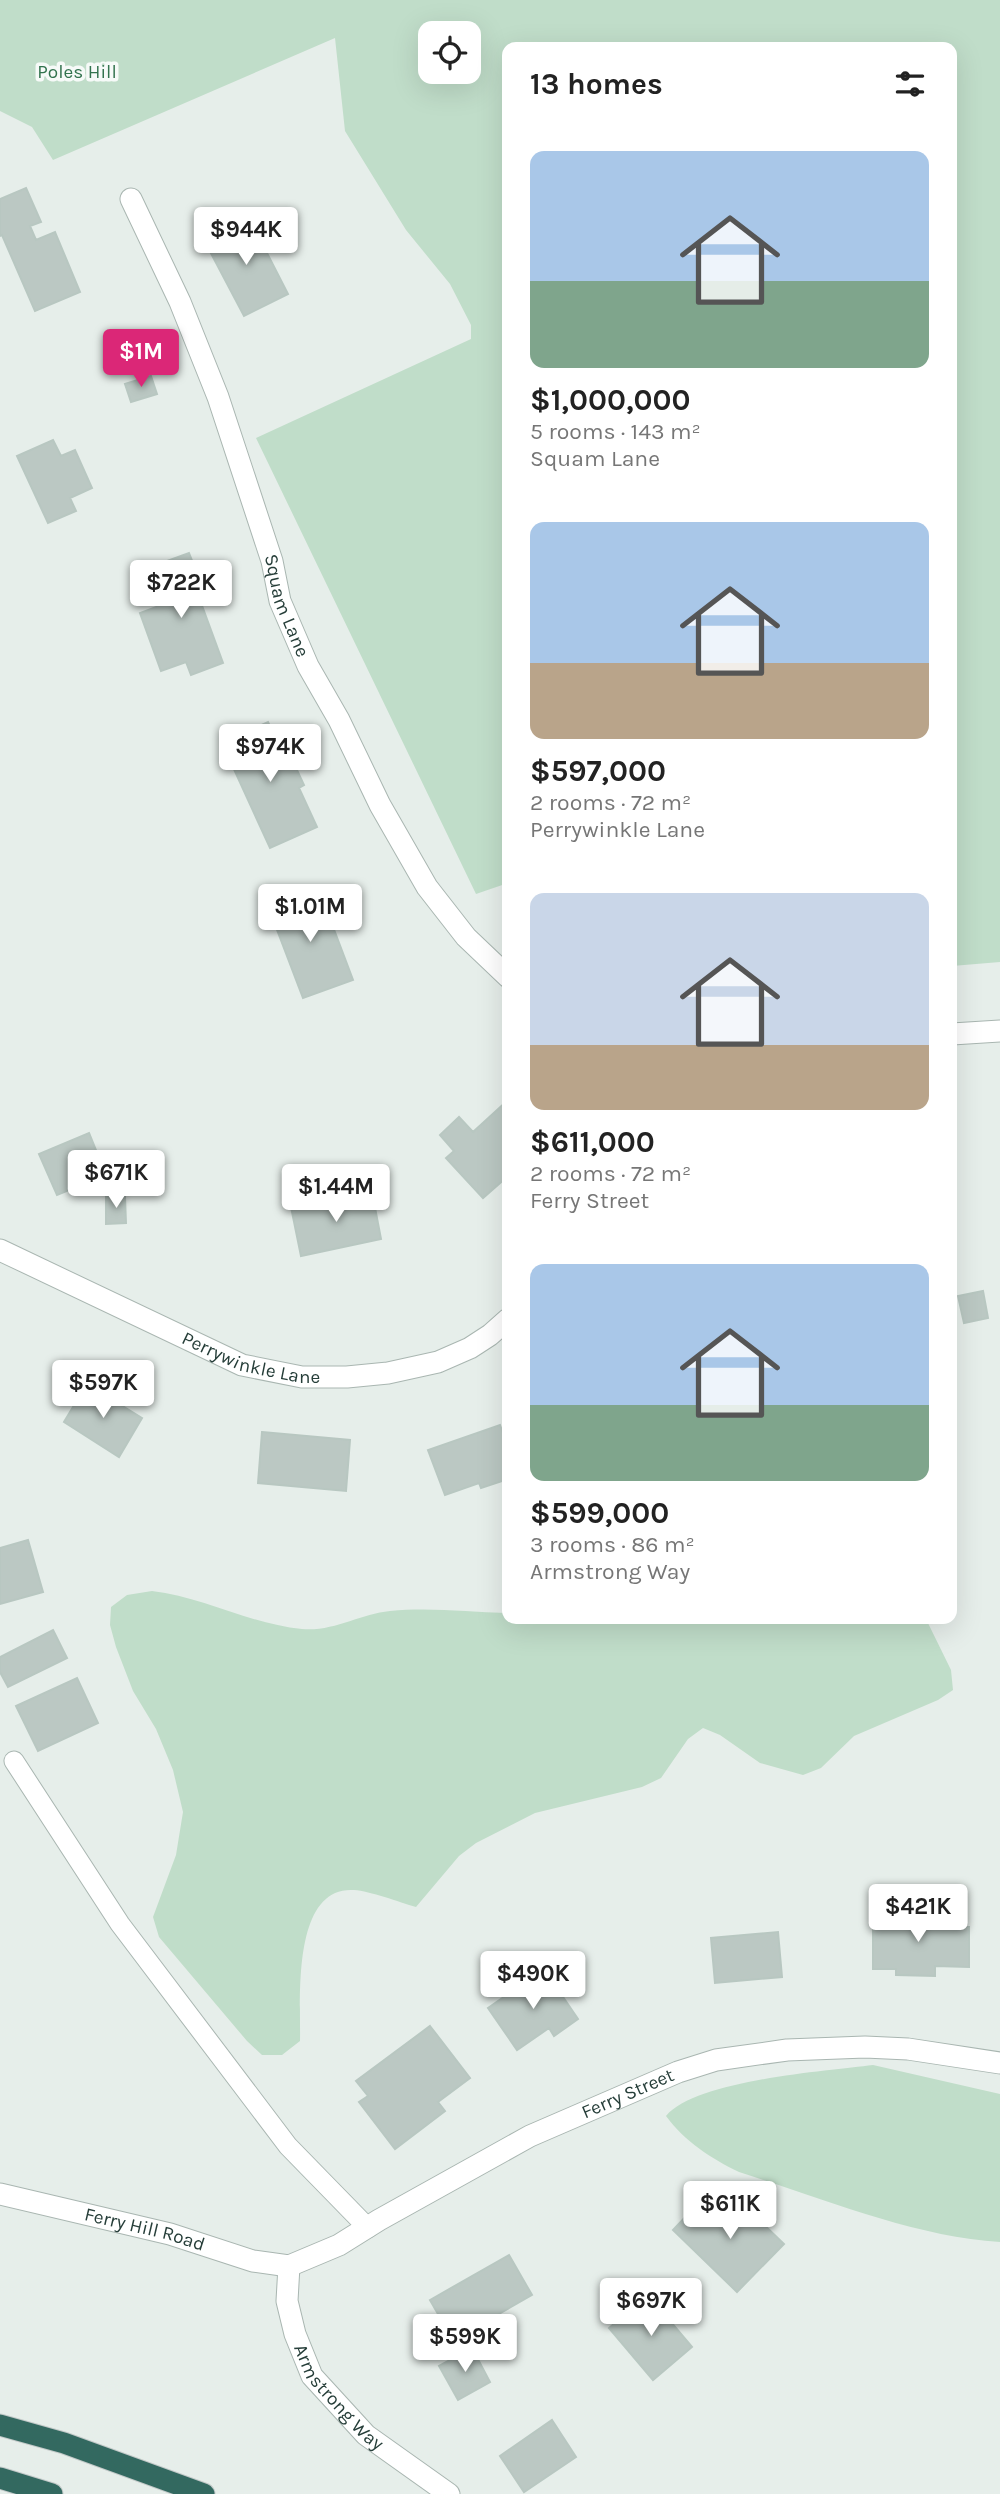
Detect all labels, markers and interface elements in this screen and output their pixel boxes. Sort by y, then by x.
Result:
map controls [418,21,481,84]
button: locate [418,21,481,84]
park label: Poles Hill [37,61,117,83]
icon: filters [891,65,929,103]
text: 13 homes [530,66,663,102]
icon: home [667,197,793,323]
pin: $944K [197,208,295,267]
text: $944K [210,216,282,243]
pin: $1M [107,330,175,389]
text: $1M [119,338,163,365]
text: $1,000,000 [530,382,690,418]
text: 5 rooms · 143 m² [530,418,701,445]
text: Squam Lane [530,445,660,472]
street label: Squam Lane [259,551,314,660]
pin: $722K [132,560,230,620]
icon: home [667,568,793,694]
text: $722K [146,569,216,596]
pin: $974K [221,724,319,784]
text: $974K [235,733,305,760]
text: $597,000 [530,753,666,789]
text: 2 rooms · 72 m² [530,789,691,816]
text: Perrywinkle Lane [530,816,705,843]
pin: $1.01M [253,884,367,944]
text: $1.01M [274,893,346,920]
icon: home [667,939,793,1065]
text: $611,000 [530,1124,655,1160]
pin: $671K [67,1150,165,1210]
text: $671K [84,1159,148,1186]
text: 2 rooms · 72 m² [530,1160,691,1187]
pin: $1.44M [279,1164,393,1224]
text: $1.44M [298,1173,374,1200]
text: Ferry Street [530,1187,649,1214]
icon: home [667,1310,793,1436]
street label: Perrywinkle Lane [178,1327,320,1388]
pin: $597K [54,1360,152,1420]
text: $597K [68,1369,138,1396]
text: $599,000 [530,1495,669,1531]
text: 3 rooms · 86 m² [530,1531,695,1558]
text: Armstrong Way [530,1558,690,1585]
pin: $421K [869,1884,967,1944]
text: $421K [885,1893,951,1920]
pin: $490K [484,1952,582,2011]
text: $490K [496,1960,570,1987]
street label: Ferry Street [578,2064,677,2123]
pin: $611K [681,2182,779,2241]
text: $611K [699,2190,761,2217]
street label: Ferry Hill Road [82,2203,208,2256]
pin: $697K [602,2278,700,2338]
text: $697K [616,2287,686,2314]
pin: $599K [416,2314,514,2374]
text: $599K [429,2323,501,2350]
street label: Armstrong Way [289,2341,388,2455]

